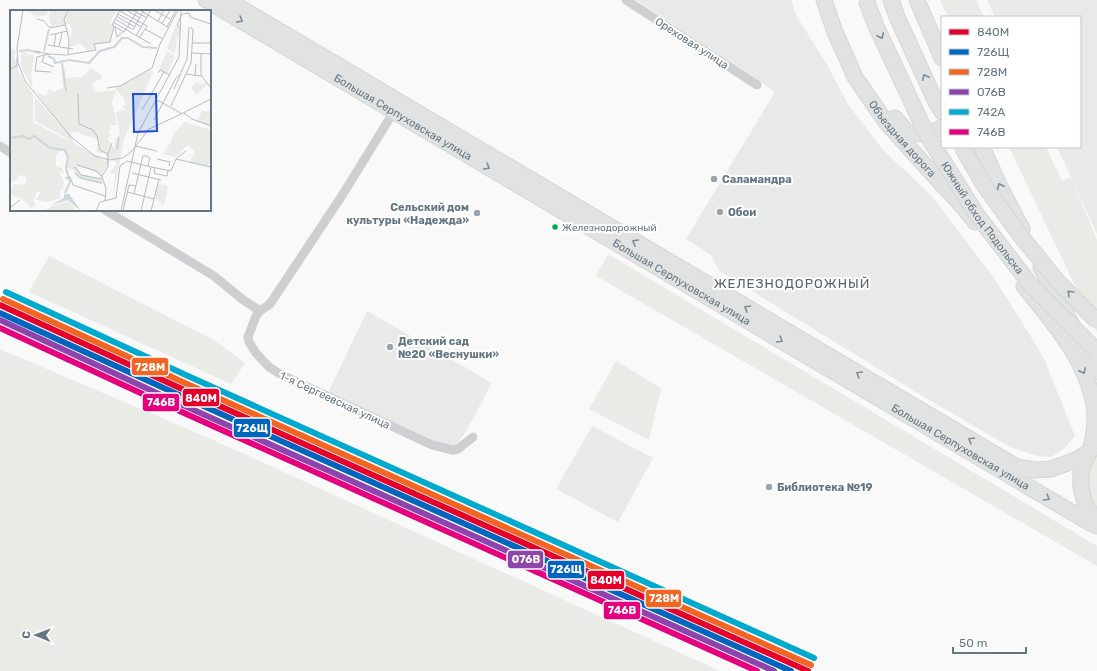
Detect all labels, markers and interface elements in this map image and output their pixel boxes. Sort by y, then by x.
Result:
inset map [10,10,211,211]
one-way arrow [236,15,243,23]
street label: Ореховая улица [653,15,731,72]
legend [941,16,1081,148]
text: 840М [977,25,1009,39]
one-way arrow [876,32,884,40]
text: 726Щ [977,45,1009,59]
text: 728М [977,65,1007,79]
street label: Большая Серпуховская улица [332,71,474,163]
one-way arrow [922,73,930,81]
text: 076В [977,85,1006,99]
street label: Объездная дорога [866,98,938,180]
text: 742А [977,105,1005,119]
text: 746В [977,125,1005,139]
street label: Южный обход Подольска [938,159,1026,277]
one-way arrow [483,163,490,170]
place label: Саламандра [722,173,792,186]
marker: Саламандра [709,174,719,184]
one-way arrow [997,183,1005,191]
place label: Сельский дом культуры «Надежда» [346,201,469,227]
place label: Обои [728,206,756,219]
marker: Обои [715,207,725,217]
marker: Сельский дом культуры «Надежда» [472,208,482,218]
marker: Железнодорожный [550,222,560,232]
place label: Железнодорожный [562,222,657,234]
street label: Большая Серпуховская улица [610,236,753,328]
one-way arrow [632,239,639,246]
district label: ЖЕЛЕЗНОДОРОЖНЫЙ [714,276,870,291]
one-way arrow [1067,291,1074,298]
one-way arrow [744,305,751,312]
place label: Детский сад №20 «Веснушки» [398,335,499,361]
one-way arrow [776,336,783,343]
marker: Детский сад №20 «Веснушки» [385,342,395,352]
line badge: 728М [131,357,169,376]
text: 728М [135,361,165,374]
one-way arrow [1078,367,1086,375]
street label: 1-я Сергеевская улица [278,369,392,432]
one-way arrow [856,371,863,378]
line badge: 840М [182,388,220,407]
text: 840М [185,392,217,405]
line badge: 746В [142,393,180,412]
text: 746В [147,396,175,409]
street label: Большая Серпуховская улица [889,401,1032,493]
line badge: 726Щ [233,418,271,438]
text: 726Щ [236,422,268,435]
one-way arrow [968,437,975,444]
place label: Библиотека №19 [777,481,873,494]
marker: Библиотека №19 [764,482,774,492]
one-way arrow [1043,493,1050,500]
line badge: 076В [507,550,544,569]
text: 076В [512,553,540,566]
line badge: 726Щ [547,560,585,579]
text: 726Щ [550,563,582,576]
line badge: 840М [587,570,625,590]
text: 840М [590,574,622,587]
line badge: 728М [645,589,682,608]
text: 728М [649,592,679,605]
line badge: 746В [603,601,641,620]
text: 746В [608,604,636,617]
north arrow [16,615,56,655]
scale bar [953,629,1026,655]
text: С [20,631,33,639]
text: 50 m [959,636,987,650]

